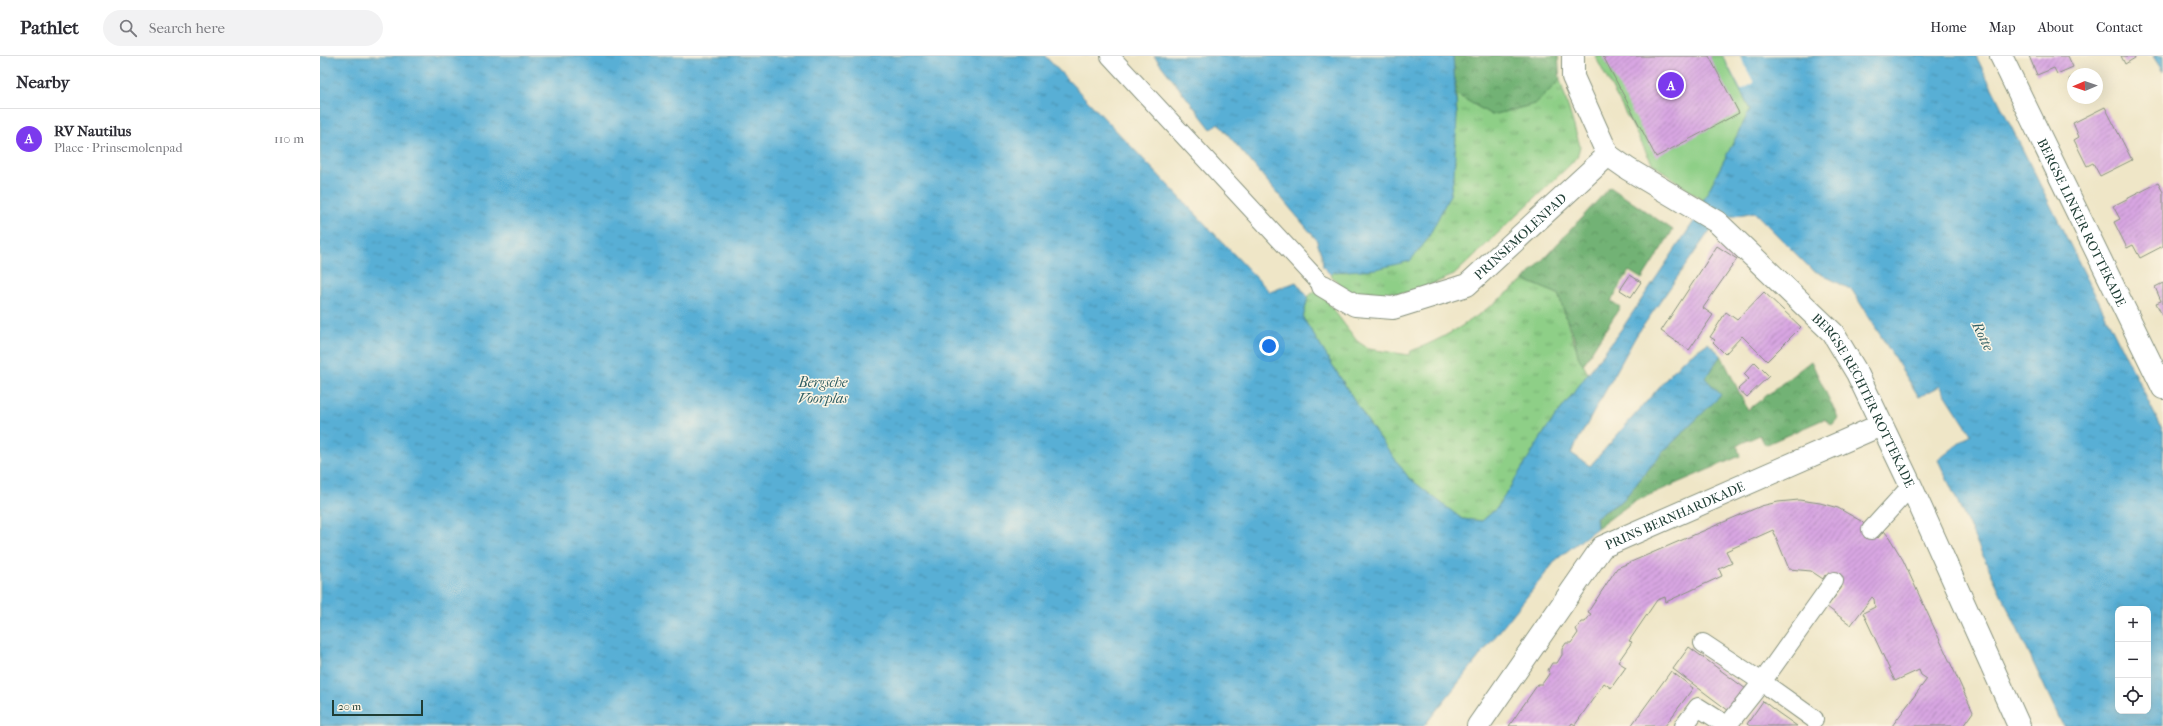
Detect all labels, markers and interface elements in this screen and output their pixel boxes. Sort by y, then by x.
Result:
search box [103,10,383,46]
text: Pathlet [20,17,79,39]
icon: search [117,17,139,39]
text: Search here [149,19,225,37]
text: Home [1930,19,1967,36]
text: Map [1989,19,2016,36]
text: About [2038,19,2074,36]
text: Contact [2096,19,2143,36]
north arrow [2067,68,2103,104]
pin: A [1658,70,1684,100]
text: Nearby [16,72,70,92]
text: RV Nautilus [54,122,131,140]
text: A [25,131,33,146]
text: 110 m [274,131,304,146]
street label: BERGSE LINKER ROTTEKADE [2034,136,2129,309]
text: Place · Prinsemolenpad [54,140,183,155]
street label: PRINSEMOLENPAD [1471,190,1570,283]
street label: BERGSE RECHTER ROTTEKADE [1809,310,1918,490]
water label: Rotte [1968,318,1997,354]
your location [1259,336,1279,356]
water label: Bergsche Voorplas [797,374,848,407]
street label: PRINS BERNHARDKADE [1603,479,1747,553]
map controls [2115,606,2151,714]
button: + [2115,606,2151,642]
button: − [2115,642,2151,678]
button: locate [2115,678,2151,714]
scale bar [332,698,423,717]
text: 20 m [338,700,361,713]

